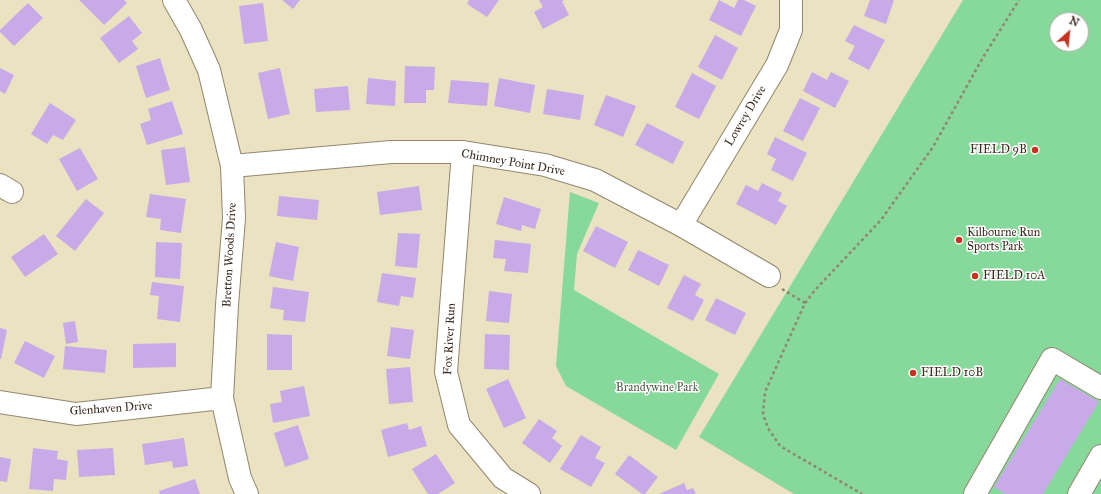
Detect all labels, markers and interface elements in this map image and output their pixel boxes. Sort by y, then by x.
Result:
north arrow [1049,12,1089,52]
text: N [1067,14,1081,30]
street label: Lowrey Drive [722,83,770,149]
place label: FIELD 9B [970,143,1027,157]
marker: FIELD 9B [1030,145,1040,155]
street label: Chimney Point Drive [460,147,566,179]
street label: Bretton Woods Drive [220,202,240,308]
place label: Kilbourne Run Sports Park [967,226,1040,254]
marker: Kilbourne Run Sports Park [954,235,964,245]
place label: FIELD 10A [983,269,1045,283]
marker: FIELD 10A [970,271,980,281]
street label: Fox River Run [441,303,459,375]
place label: FIELD 10B [921,366,983,380]
marker: FIELD 10B [908,368,918,378]
park label: Brandywine Park [616,381,698,395]
street label: Glenhaven Drive [69,399,153,419]

